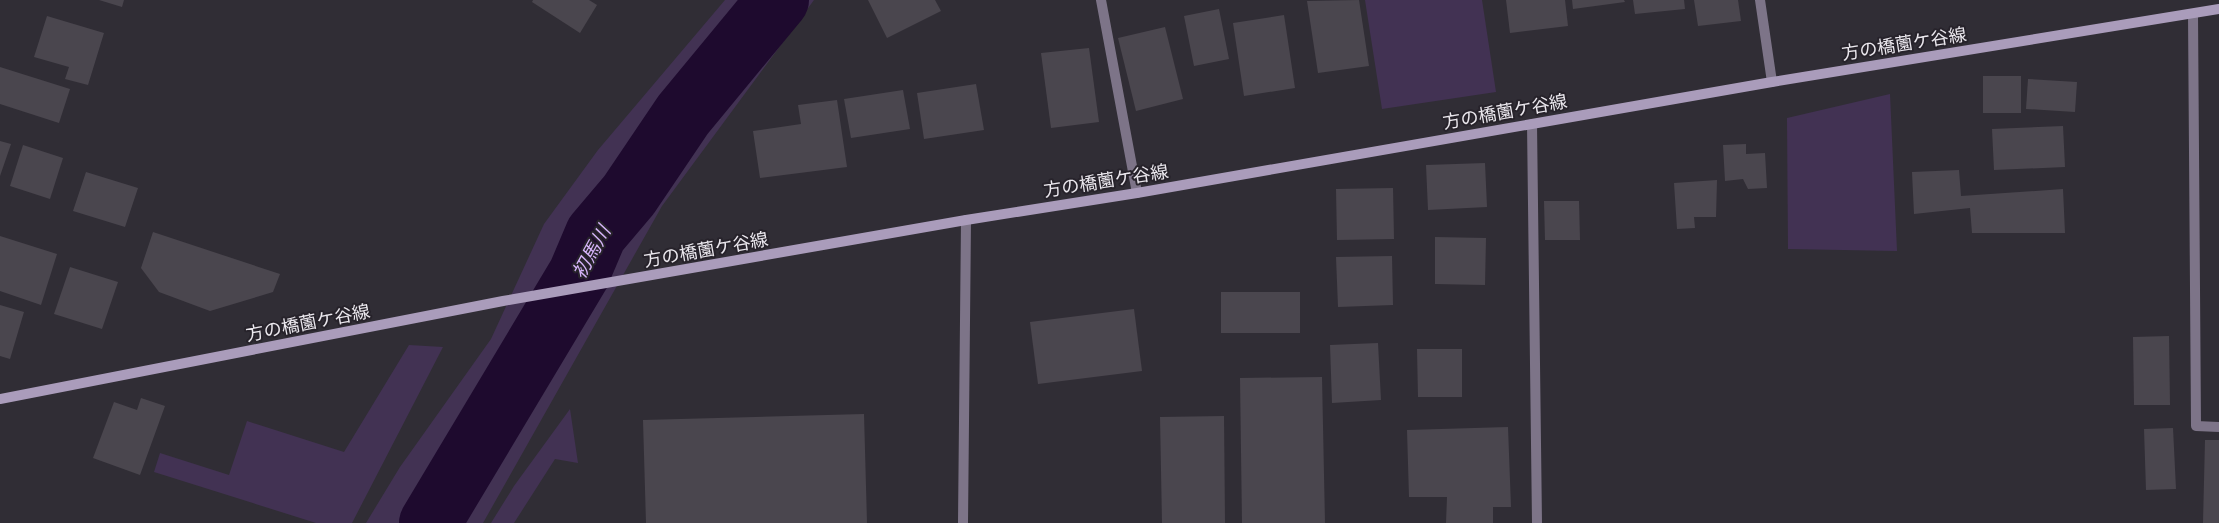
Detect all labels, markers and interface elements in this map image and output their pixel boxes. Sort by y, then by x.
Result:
street label: 方の橋薗ケ谷線 [1840,22,1968,65]
street label: 方の橋薗ケ谷線 [1441,89,1569,134]
street label: 方の橋薗ケ谷線 [1042,159,1170,202]
water label: 初馬川 [567,220,616,283]
street label: 方の橋薗ケ谷線 [642,227,770,272]
street label: 方の橋薗ケ谷線 [244,299,372,346]

